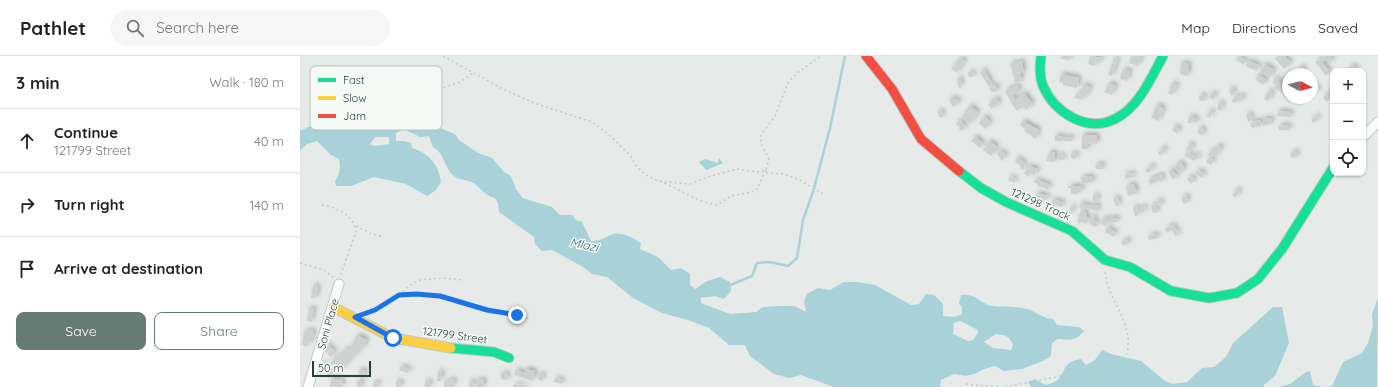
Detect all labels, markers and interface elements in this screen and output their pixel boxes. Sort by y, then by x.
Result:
search box [110,10,390,46]
text: Pathlet [20,16,86,40]
icon: search [124,17,146,39]
text: Search here [156,18,239,37]
text: Map [1181,19,1210,37]
text: Directions [1232,19,1296,37]
text: Saved [1318,19,1358,37]
legend [310,66,442,130]
north arrow [1282,68,1318,104]
map controls [1330,68,1366,176]
button: + [1330,68,1366,104]
text: 3 min [16,72,60,93]
text: Fast [343,73,365,87]
text: Walk · 180 m [209,74,284,90]
text: Slow [343,91,367,105]
button: − [1330,104,1366,140]
text: Jam [343,109,366,123]
text: Continue [54,123,118,142]
icon: ahead [16,130,38,152]
text: 40 m [254,133,284,149]
button: locate [1330,140,1366,176]
text: 121799 Street [54,142,131,158]
street label: 121298 Track [1009,185,1073,223]
icon: right [16,194,38,216]
text: Turn right [54,195,125,214]
text: 140 m [249,197,284,213]
water label: Mlazi [569,234,601,255]
icon: arrive [16,258,38,280]
text: Arrive at destination [54,259,203,278]
street label: Soni Place [314,297,342,351]
route end [508,306,526,324]
button: Save [16,312,146,350]
button: Share [154,312,284,350]
street label: 121799 Street [422,324,489,347]
route start [384,329,402,347]
scale bar [312,359,371,378]
text: 50 m [318,361,344,375]

